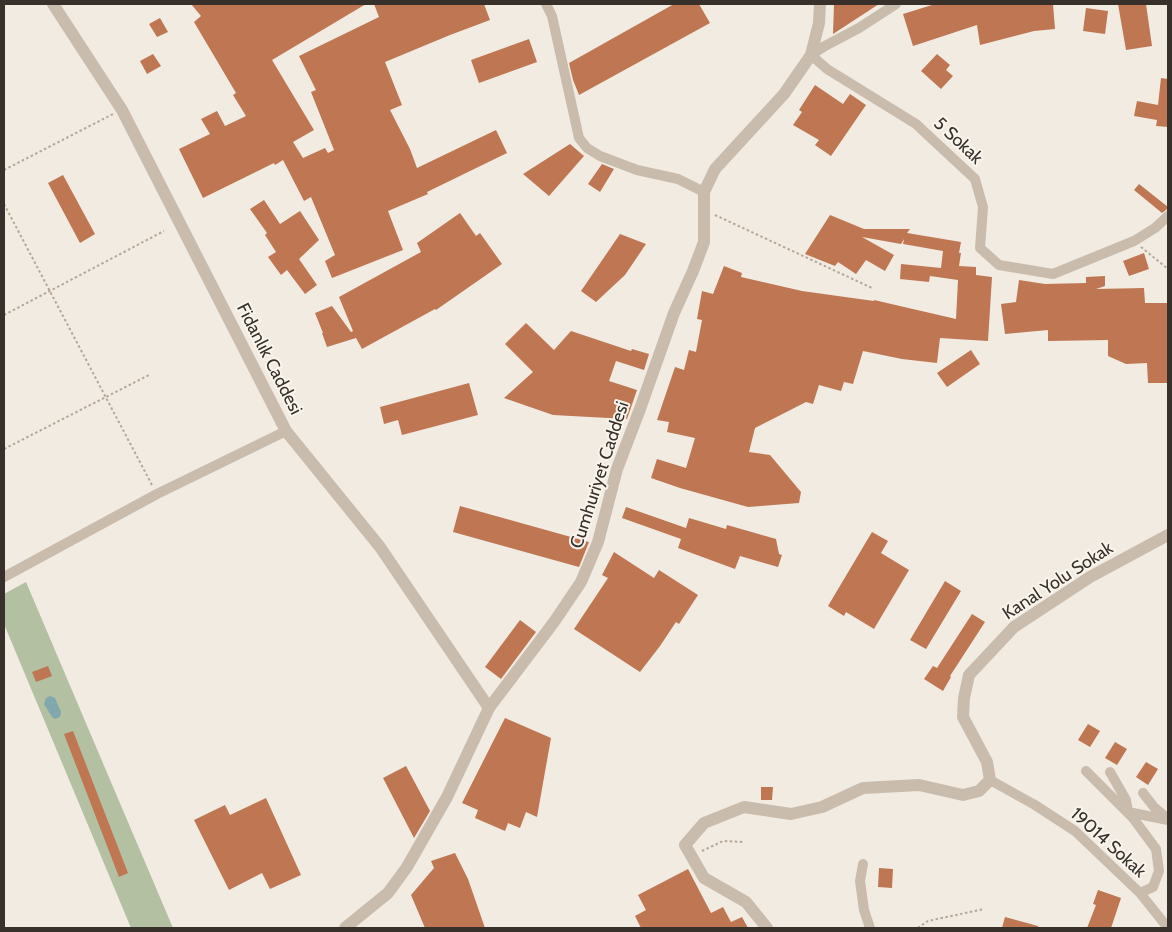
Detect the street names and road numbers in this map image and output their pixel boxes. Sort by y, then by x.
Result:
street label: 5 Sokak [929,113,987,169]
street label: Fidanlık Caddesi [232,300,306,418]
street label: Cumhuriyet Caddesi [566,399,634,551]
street label: Kanal Yolu Sokak [999,537,1117,625]
street label: 19014 Sokak [1066,804,1150,882]

